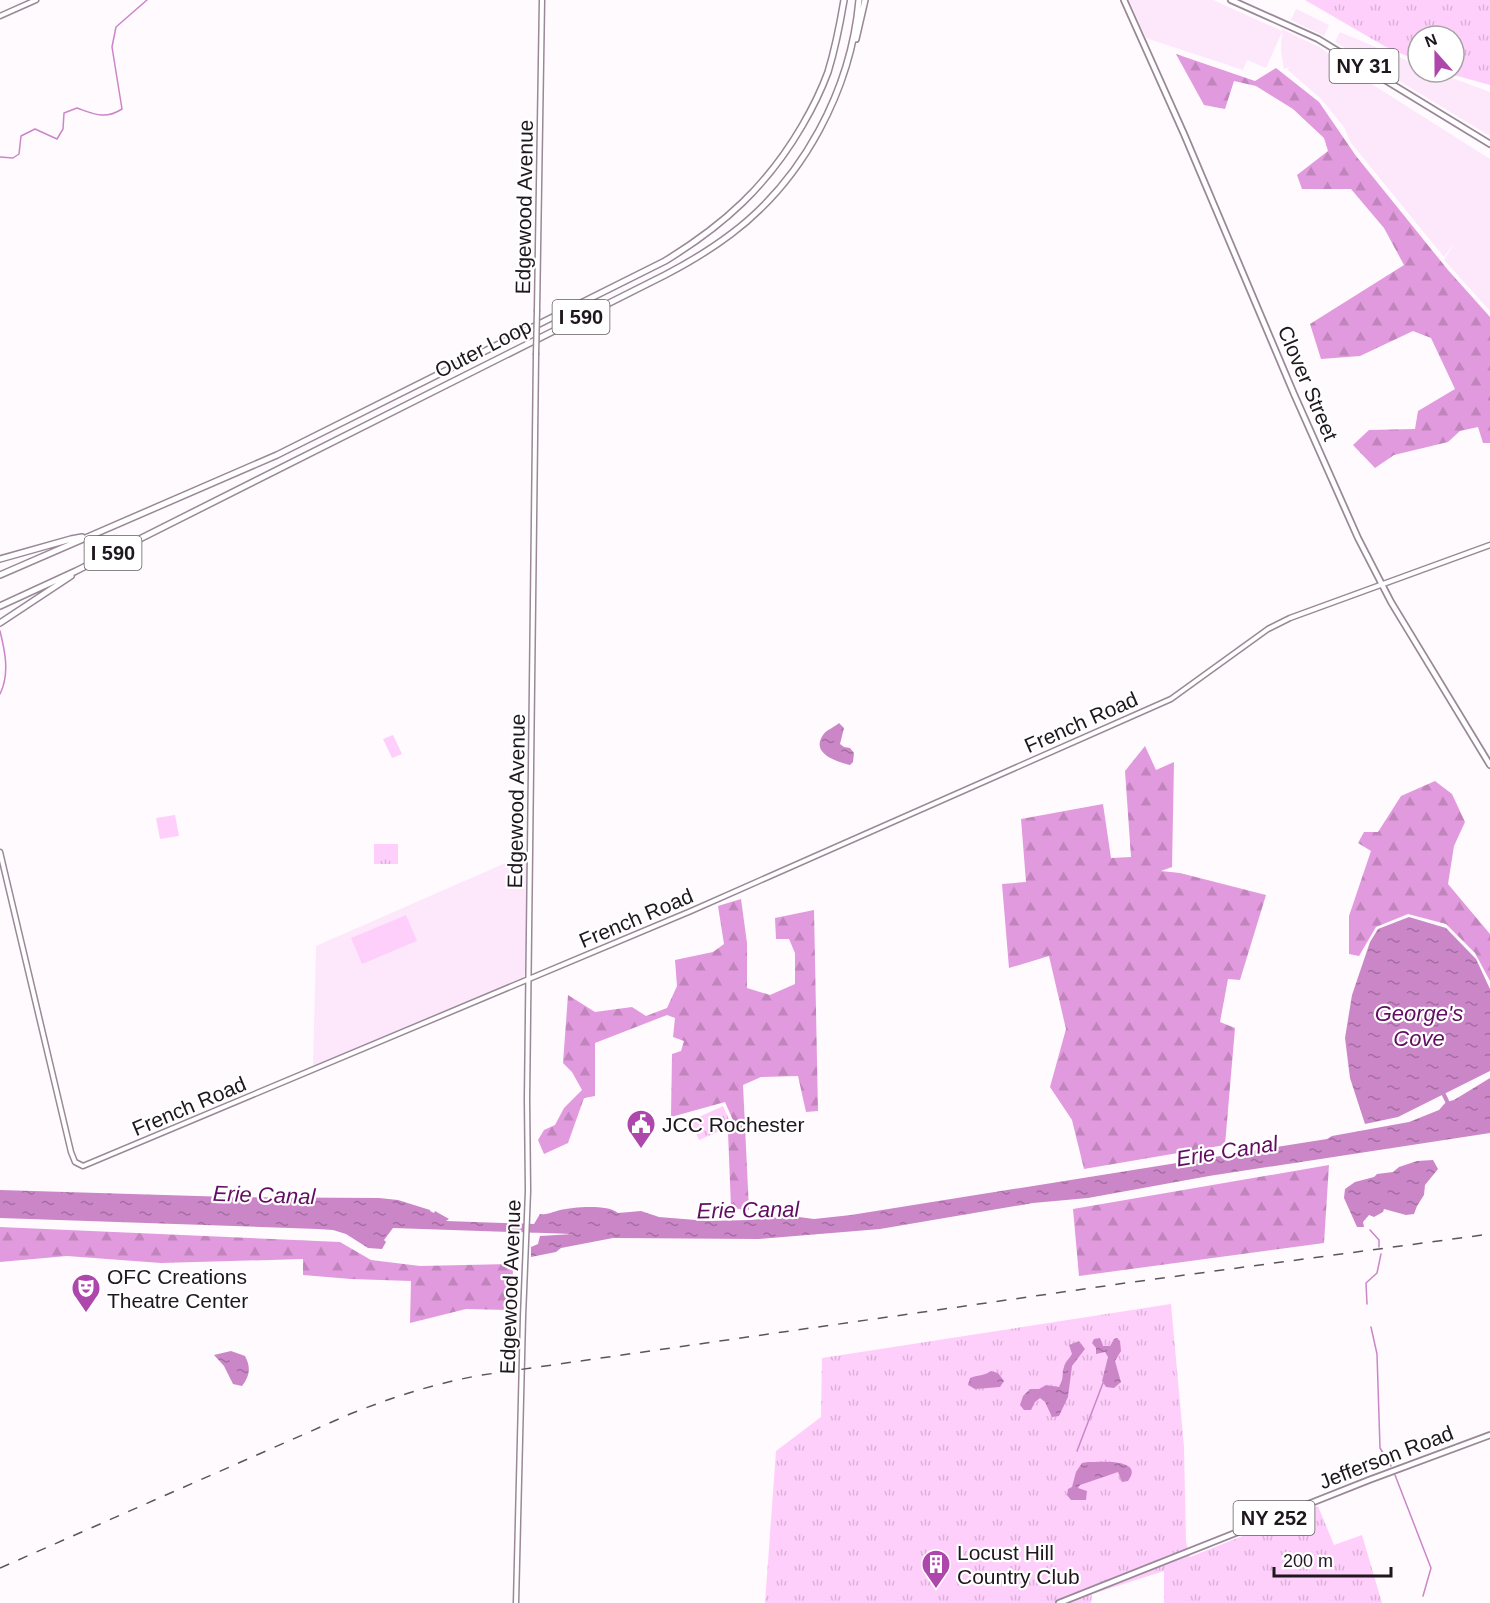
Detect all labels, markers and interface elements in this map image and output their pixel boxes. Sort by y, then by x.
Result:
north arrow [1406,24,1466,84]
text: N [1422,30,1439,50]
road number: NY 31 [1330,49,1398,83]
street label: Edgewood Avenue [511,119,537,295]
road number: I 590 [552,300,610,334]
street label: Outer Loop [431,314,535,382]
street label: Clover Street [1273,322,1343,444]
road number: I 590 [84,536,142,570]
street label: French Road [1021,687,1141,757]
street label: Edgewood Avenue [503,713,529,889]
street label: French Road [576,884,696,952]
water label: George's Cove [1375,1001,1463,1051]
street label: French Road [129,1072,249,1140]
public building icon: JCC Rochester [625,1108,657,1150]
place label: JCC Rochester [662,1113,804,1136]
water label: Erie Canal [1174,1130,1281,1171]
water label: Erie Canal [212,1181,317,1209]
water label: Erie Canal [696,1197,801,1223]
street label: Edgewood Avenue [495,1199,525,1375]
place label: OFC Creations Theatre Center [107,1265,248,1312]
theatre icon: OFC Creations Theatre Center [70,1272,102,1314]
street label: Jefferson Road [1316,1421,1456,1493]
road number: NY 252 [1234,1501,1314,1535]
scale bar [1274,1540,1391,1578]
place label: Locust Hill Country Club [957,1541,1080,1588]
building icon: Locust Hill Country Club [920,1548,952,1590]
text: 200 m [1283,1551,1333,1571]

